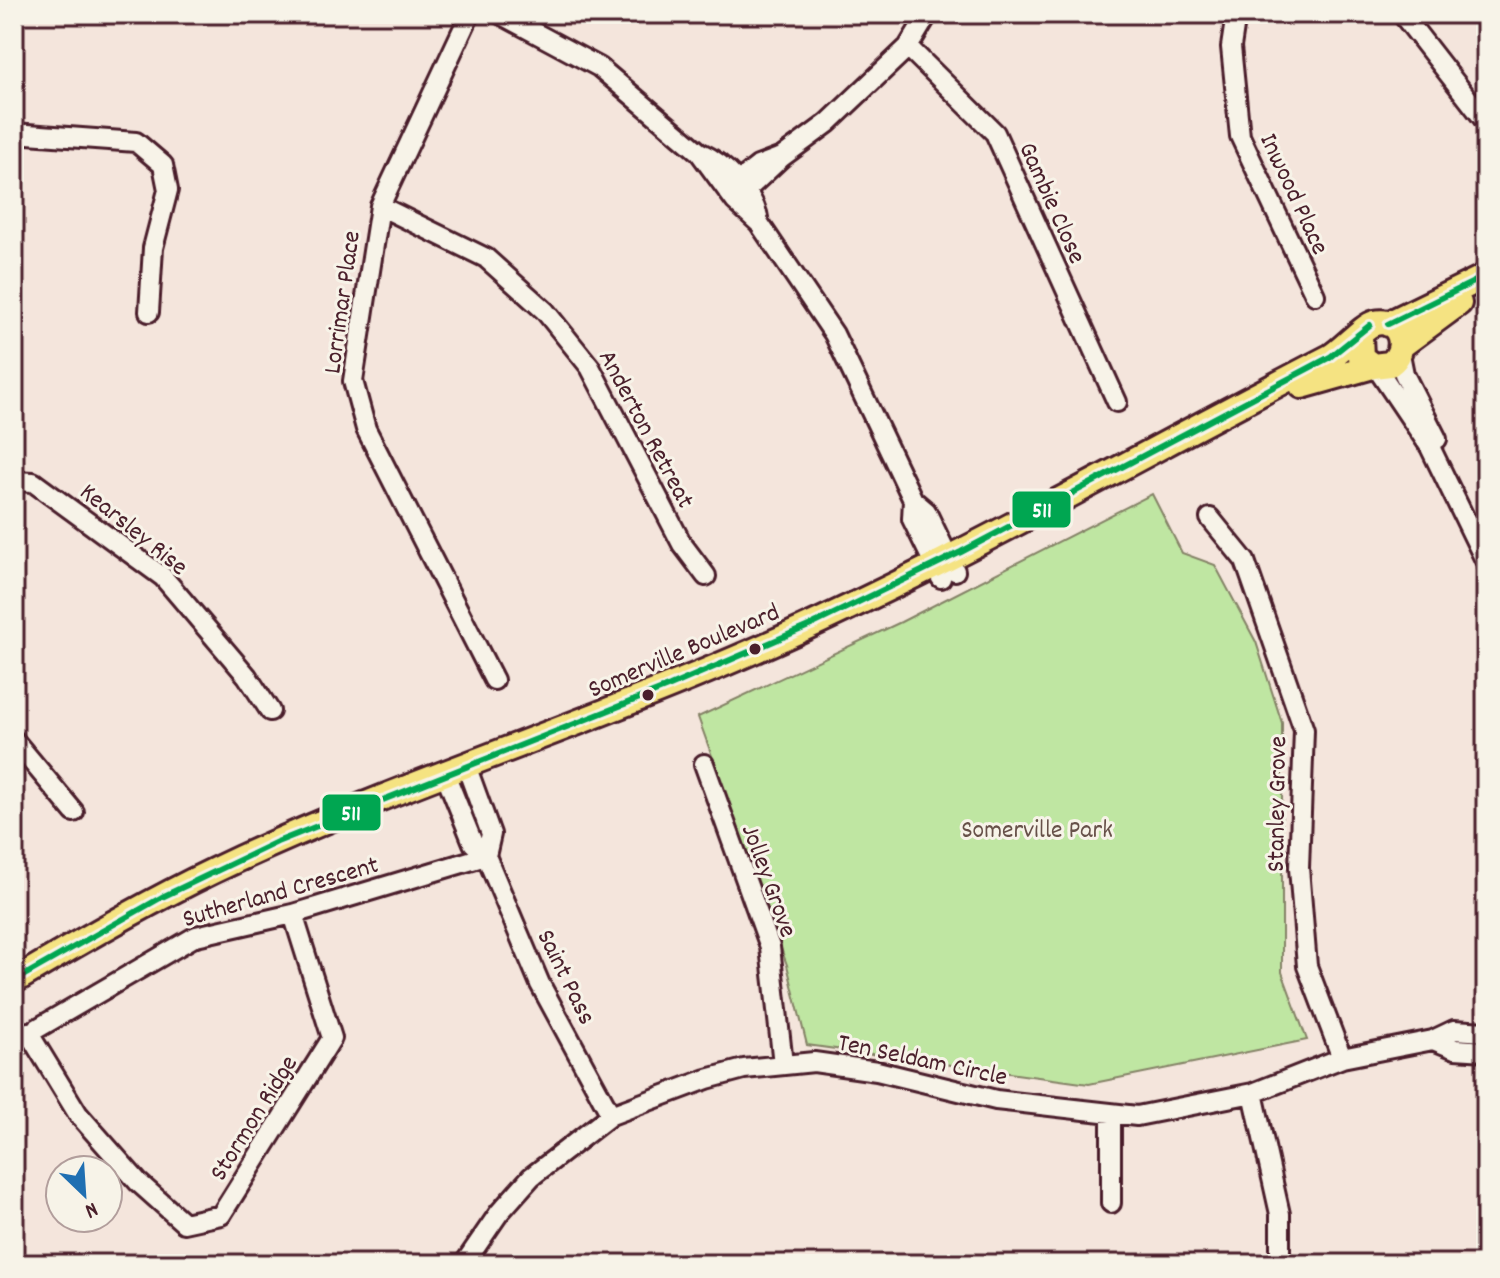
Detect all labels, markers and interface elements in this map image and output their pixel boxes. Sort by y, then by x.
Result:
street label: Inwood Place [1249,128,1337,261]
street label: Gambie Close [1008,137,1094,270]
street label: Lorrimar Place [315,229,372,376]
street label: Anderton Retreat [587,344,703,516]
street label: Kearsley Rise [71,475,195,586]
line badge: 511 [1011,490,1072,529]
text: 511 [1032,497,1052,528]
street label: Somerville Boulevard [583,595,786,709]
unlabelled marker [747,641,763,657]
unlabelled marker [640,687,656,703]
street label: Stanley Grove [1259,736,1298,872]
line badge: 511 [321,793,382,832]
text: 511 [341,800,361,831]
park label: Somerville Park [961,813,1113,850]
street label: Jolley Grove [730,819,805,943]
street label: Sutherland Crescent [179,848,384,939]
street label: Saint Pass [526,924,604,1031]
street label: Ten Seldam Circle [834,1025,1010,1097]
street label: Stormon Ridge [202,1049,308,1189]
north arrow [44,1154,124,1234]
text: N [79,1193,102,1225]

